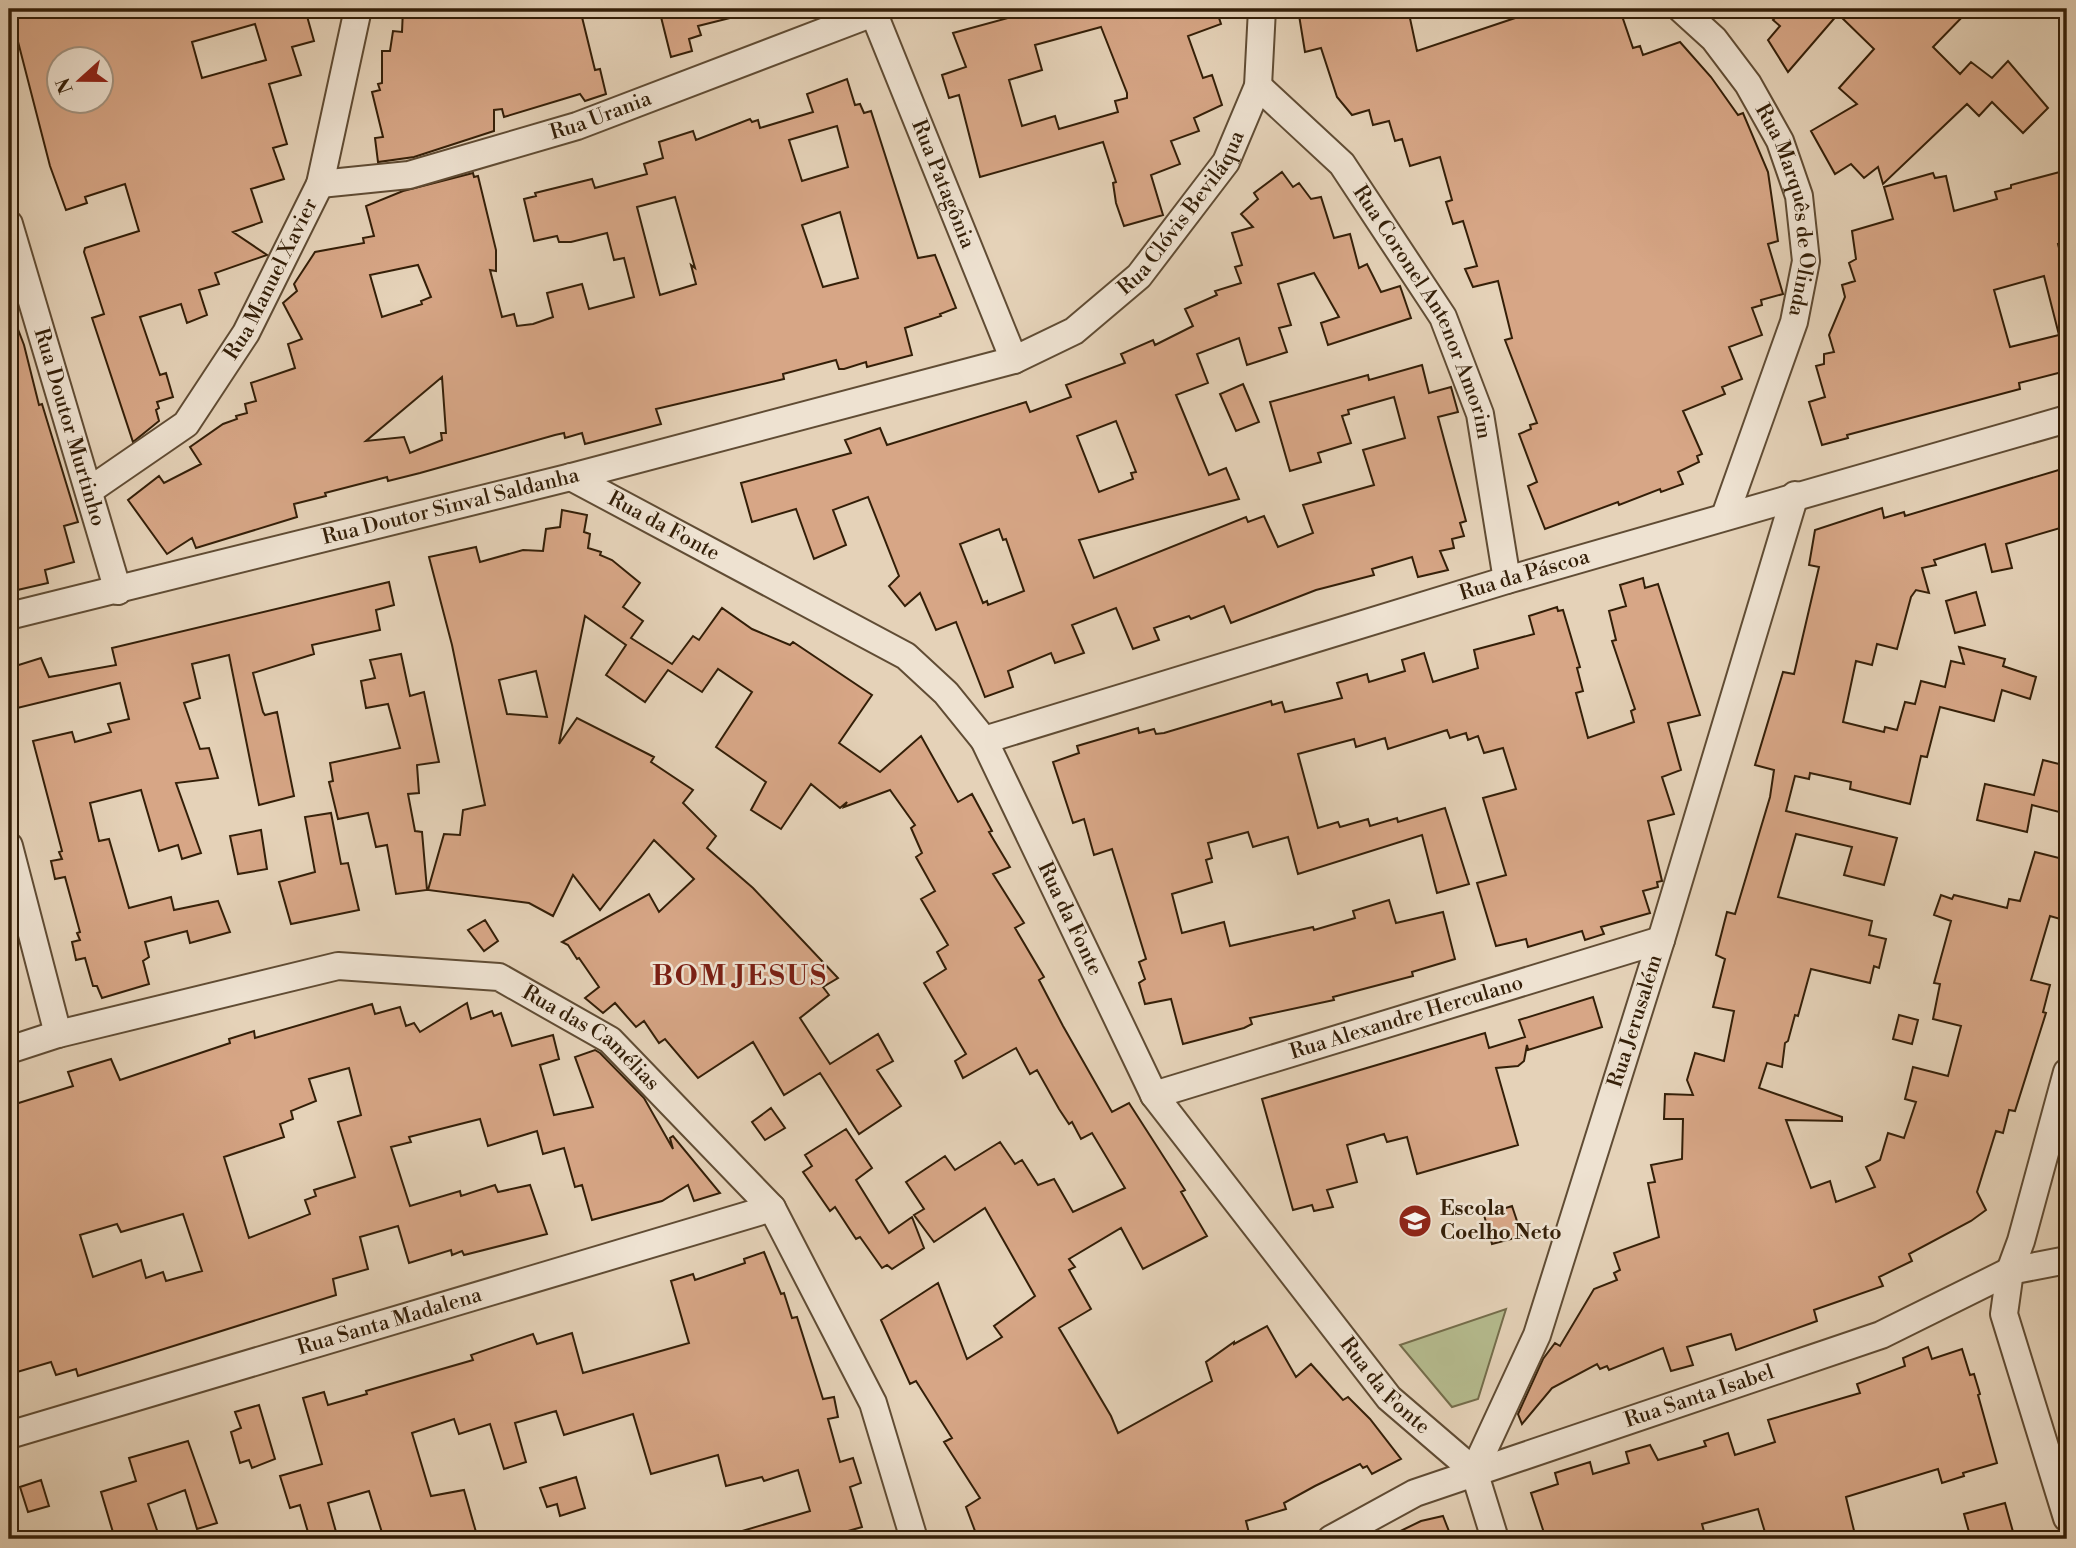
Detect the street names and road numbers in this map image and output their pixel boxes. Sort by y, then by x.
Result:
street label: Rua Urania [547,86,655,146]
street label: Rua Marquês de Olinda [1749,99,1820,319]
street label: Rua Patagônia [905,116,981,253]
street label: Rua Clóvis Beviláqua [1112,127,1251,301]
street label: Rua Coronel Antenor Amorim [1347,180,1497,441]
street label: Rua Manuel Xavier [219,194,324,365]
street label: Rua Doutor Murtinho [28,325,111,529]
street label: Rua Doutor Sinval Saldanha [319,462,583,551]
street label: Rua da Fonte [603,486,724,567]
street label: Rua da Páscoa [1456,544,1593,607]
street label: Rua da Fonte [1031,858,1108,980]
street label: Rua Jerusalém [1602,952,1669,1091]
street label: Rua Alexandre Herculano [1287,970,1526,1066]
street label: Rua das Camélias [517,980,665,1096]
street label: Rua Santa Madalena [294,1282,485,1362]
street label: Rua da Fonte [1334,1332,1435,1440]
street label: Rua Santa Isabel [1621,1359,1777,1434]

